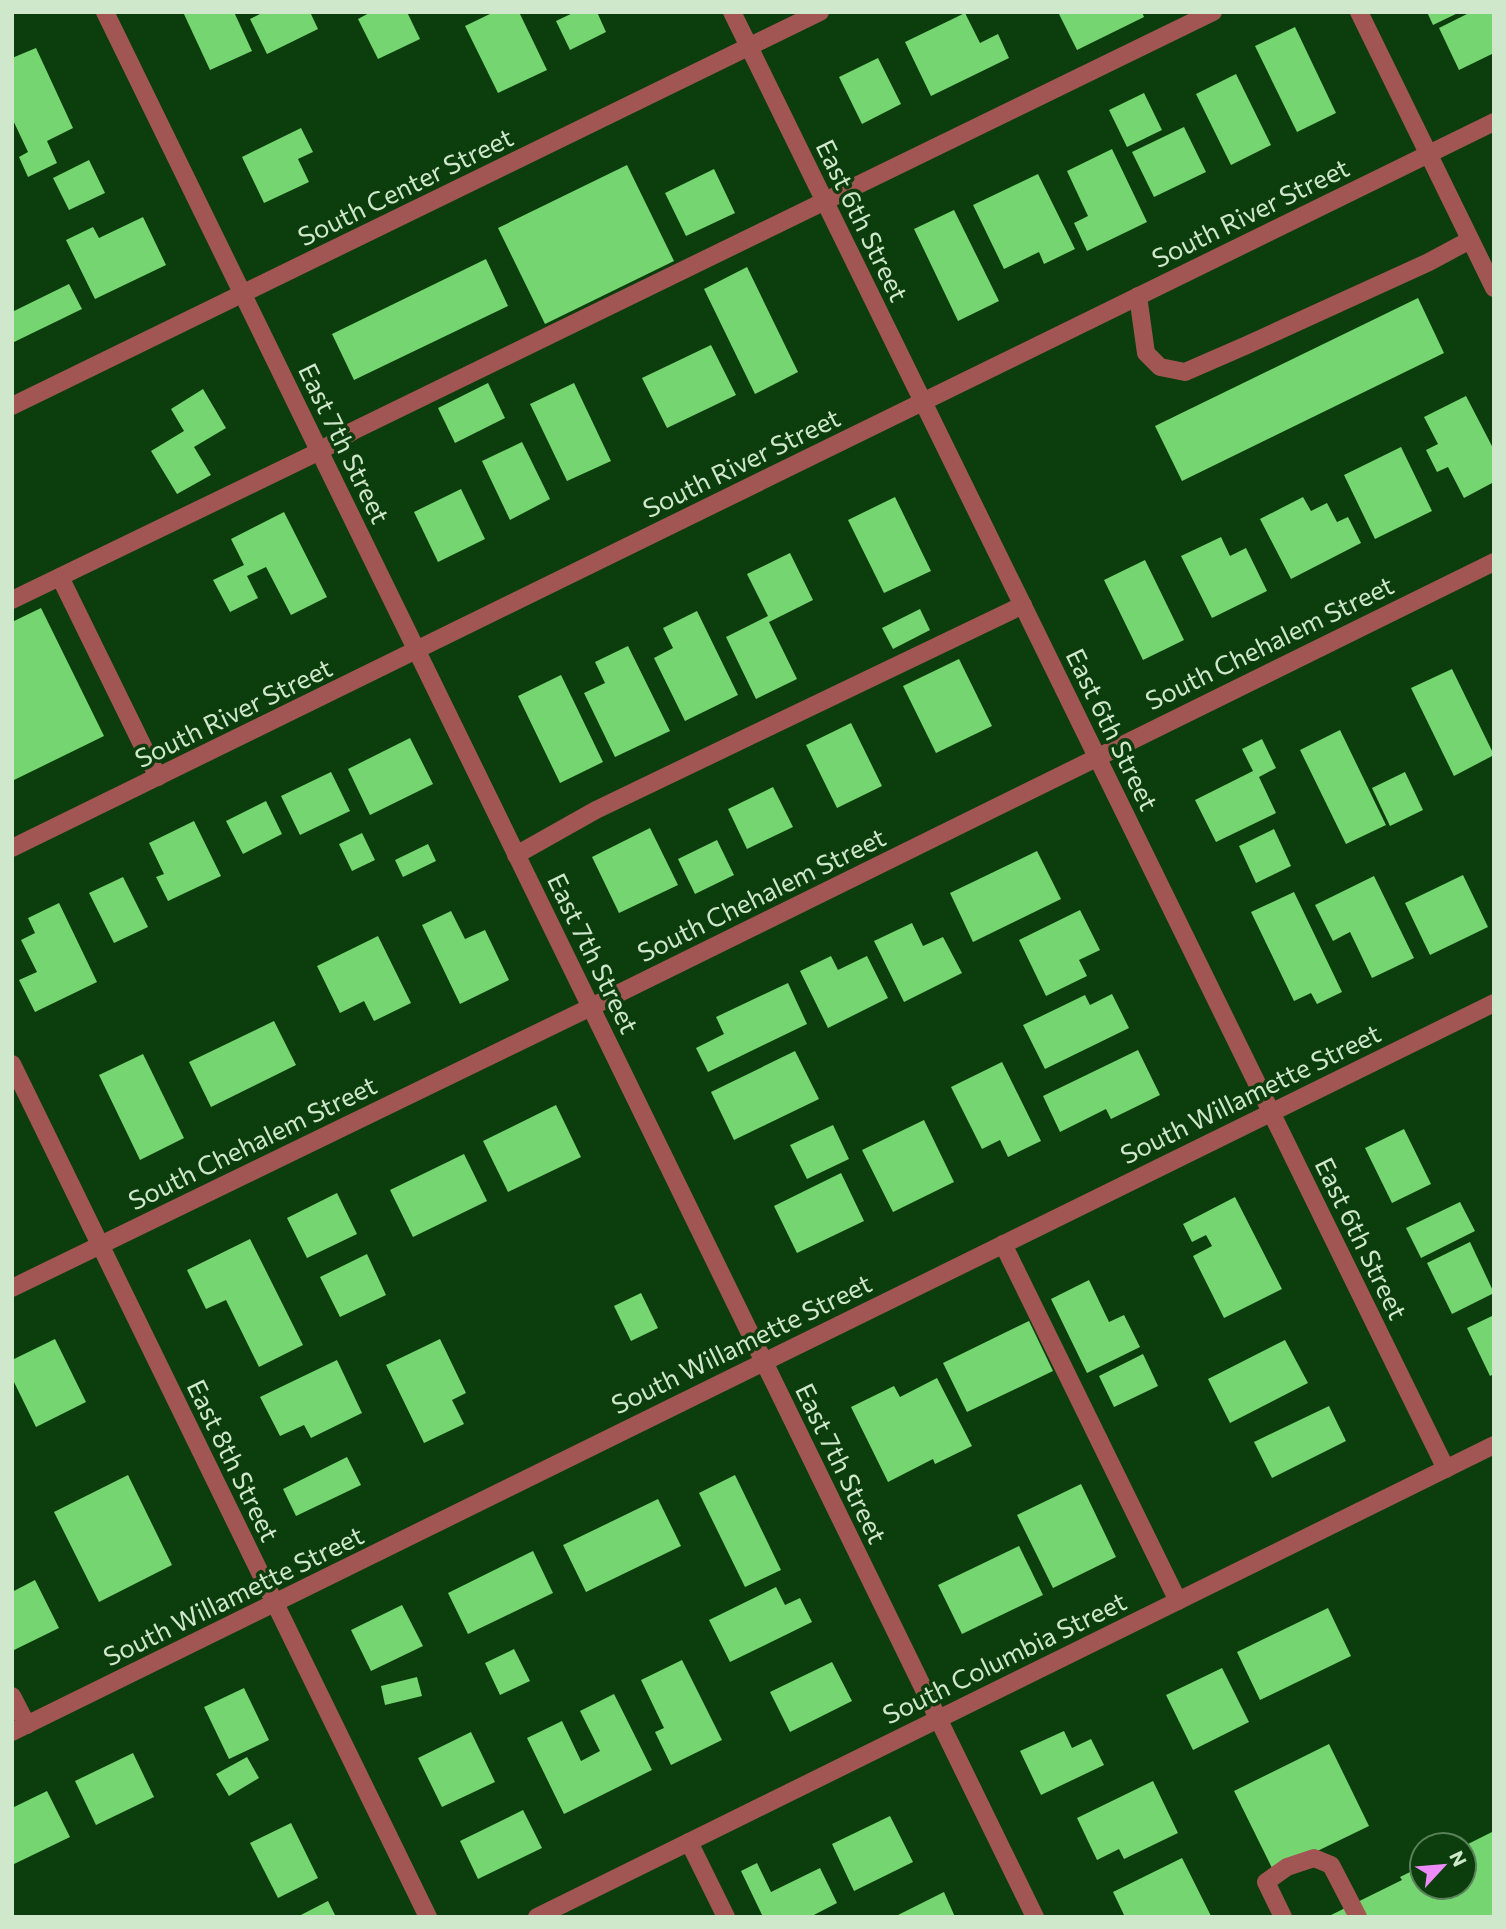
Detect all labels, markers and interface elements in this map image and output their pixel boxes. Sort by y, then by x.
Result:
street label: South Center Street [292,120,518,252]
street label: East 6th Street [810,134,916,306]
street label: South River Street [1146,151,1354,273]
street label: East 7th Street [293,358,397,528]
street label: South River Street [637,401,845,523]
street label: South Chehalem Street [1140,568,1398,716]
street label: East 6th Street [1060,643,1166,815]
street label: South River Street [129,651,337,773]
street label: South Chehalem Street [632,820,890,968]
street label: East 7th Street [542,868,646,1038]
street label: South Willamette Street [1115,1017,1385,1169]
street label: South Chehalem Street [123,1068,381,1216]
street label: East 6th Street [1309,1152,1415,1324]
street label: South Willamette Street [606,1267,876,1419]
street label: East 8th Street [181,1374,287,1546]
street label: East 7th Street [790,1378,894,1548]
street label: South Willamette Street [98,1519,368,1671]
street label: South Columbia Street [877,1585,1131,1729]
north arrow [1408,1831,1478,1901]
text: N [1445,1847,1472,1870]

